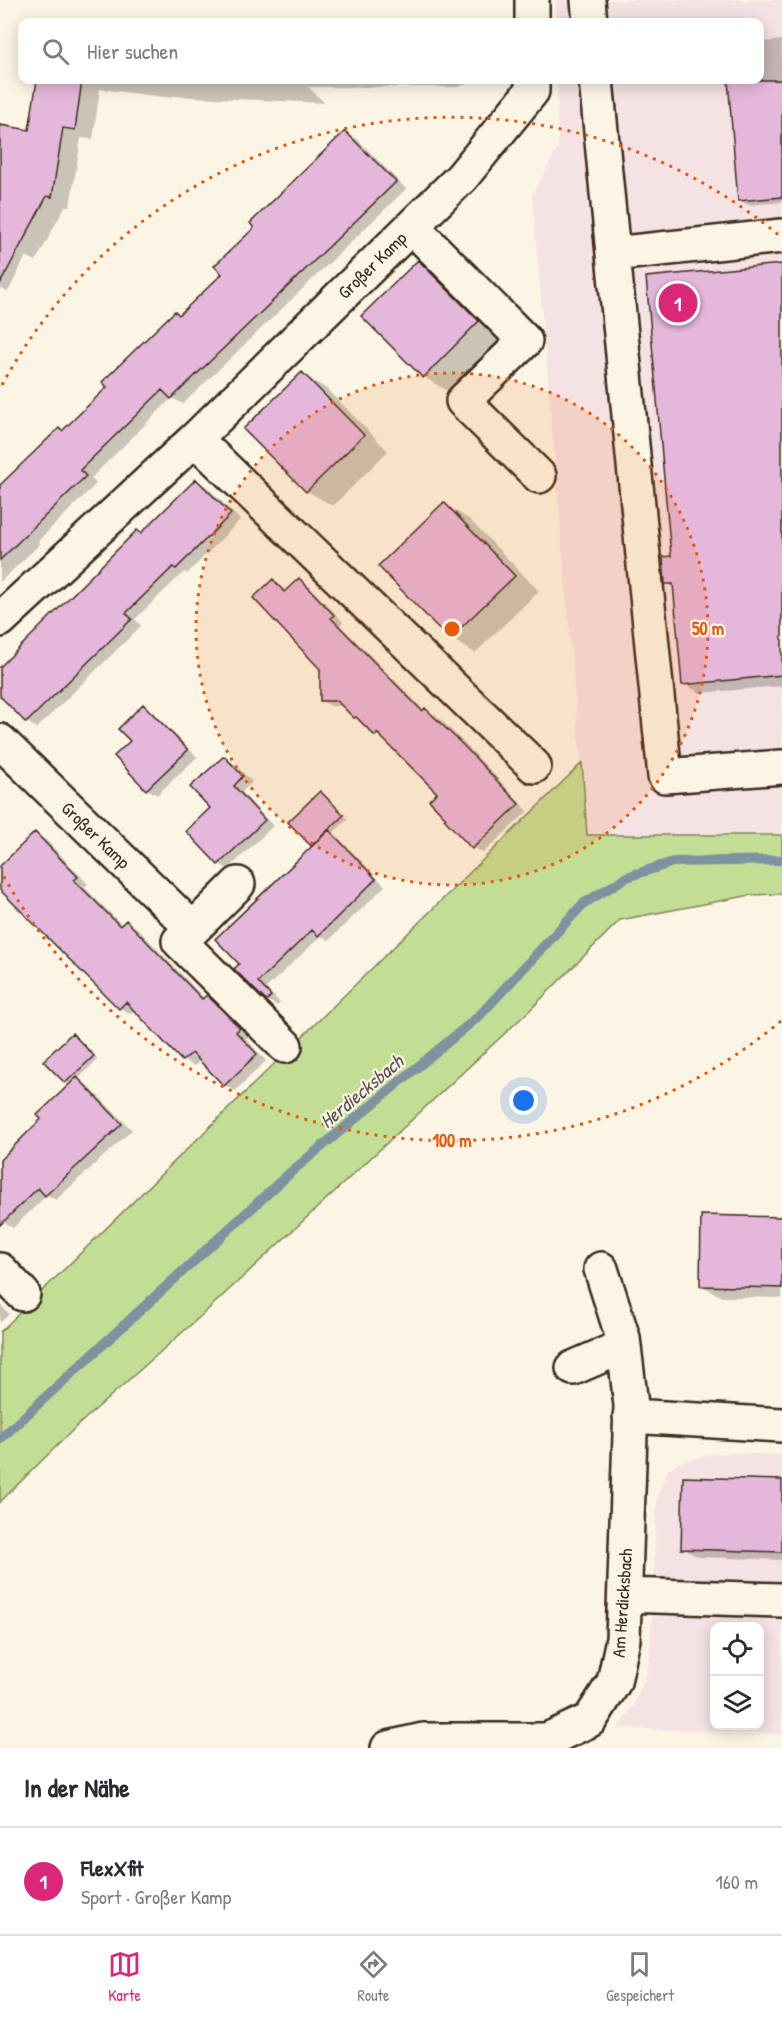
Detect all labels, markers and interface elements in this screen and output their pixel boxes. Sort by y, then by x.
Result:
search box [18,18,764,84]
icon: search [39,35,72,68]
text: Hier suchen [87,36,178,66]
street label: Großer Kamp [332,226,412,304]
pin: 1 [658,280,698,326]
text: 50 m [692,616,724,641]
centre of rings [442,619,462,639]
street label: Großer Kamp [56,796,136,874]
water label: Herdiecksbach [314,1047,410,1134]
your location [509,1086,538,1115]
text: 100 m [432,1128,472,1153]
street label: Am Herdicksbach [606,1547,638,1658]
map controls [710,1622,764,1730]
button: locate [710,1622,764,1676]
button: layers [710,1676,764,1730]
text: In der Nähe [24,1770,130,1805]
text: FlexXfit [81,1853,143,1883]
text: 1 [40,1868,47,1895]
text: 160 m [716,1868,758,1895]
text: Sport · Großer Kamp [81,1883,231,1910]
tab: Karte [108,1948,141,2006]
tab: Route [357,1948,390,2006]
tab: Gespeichert [606,1948,674,2006]

